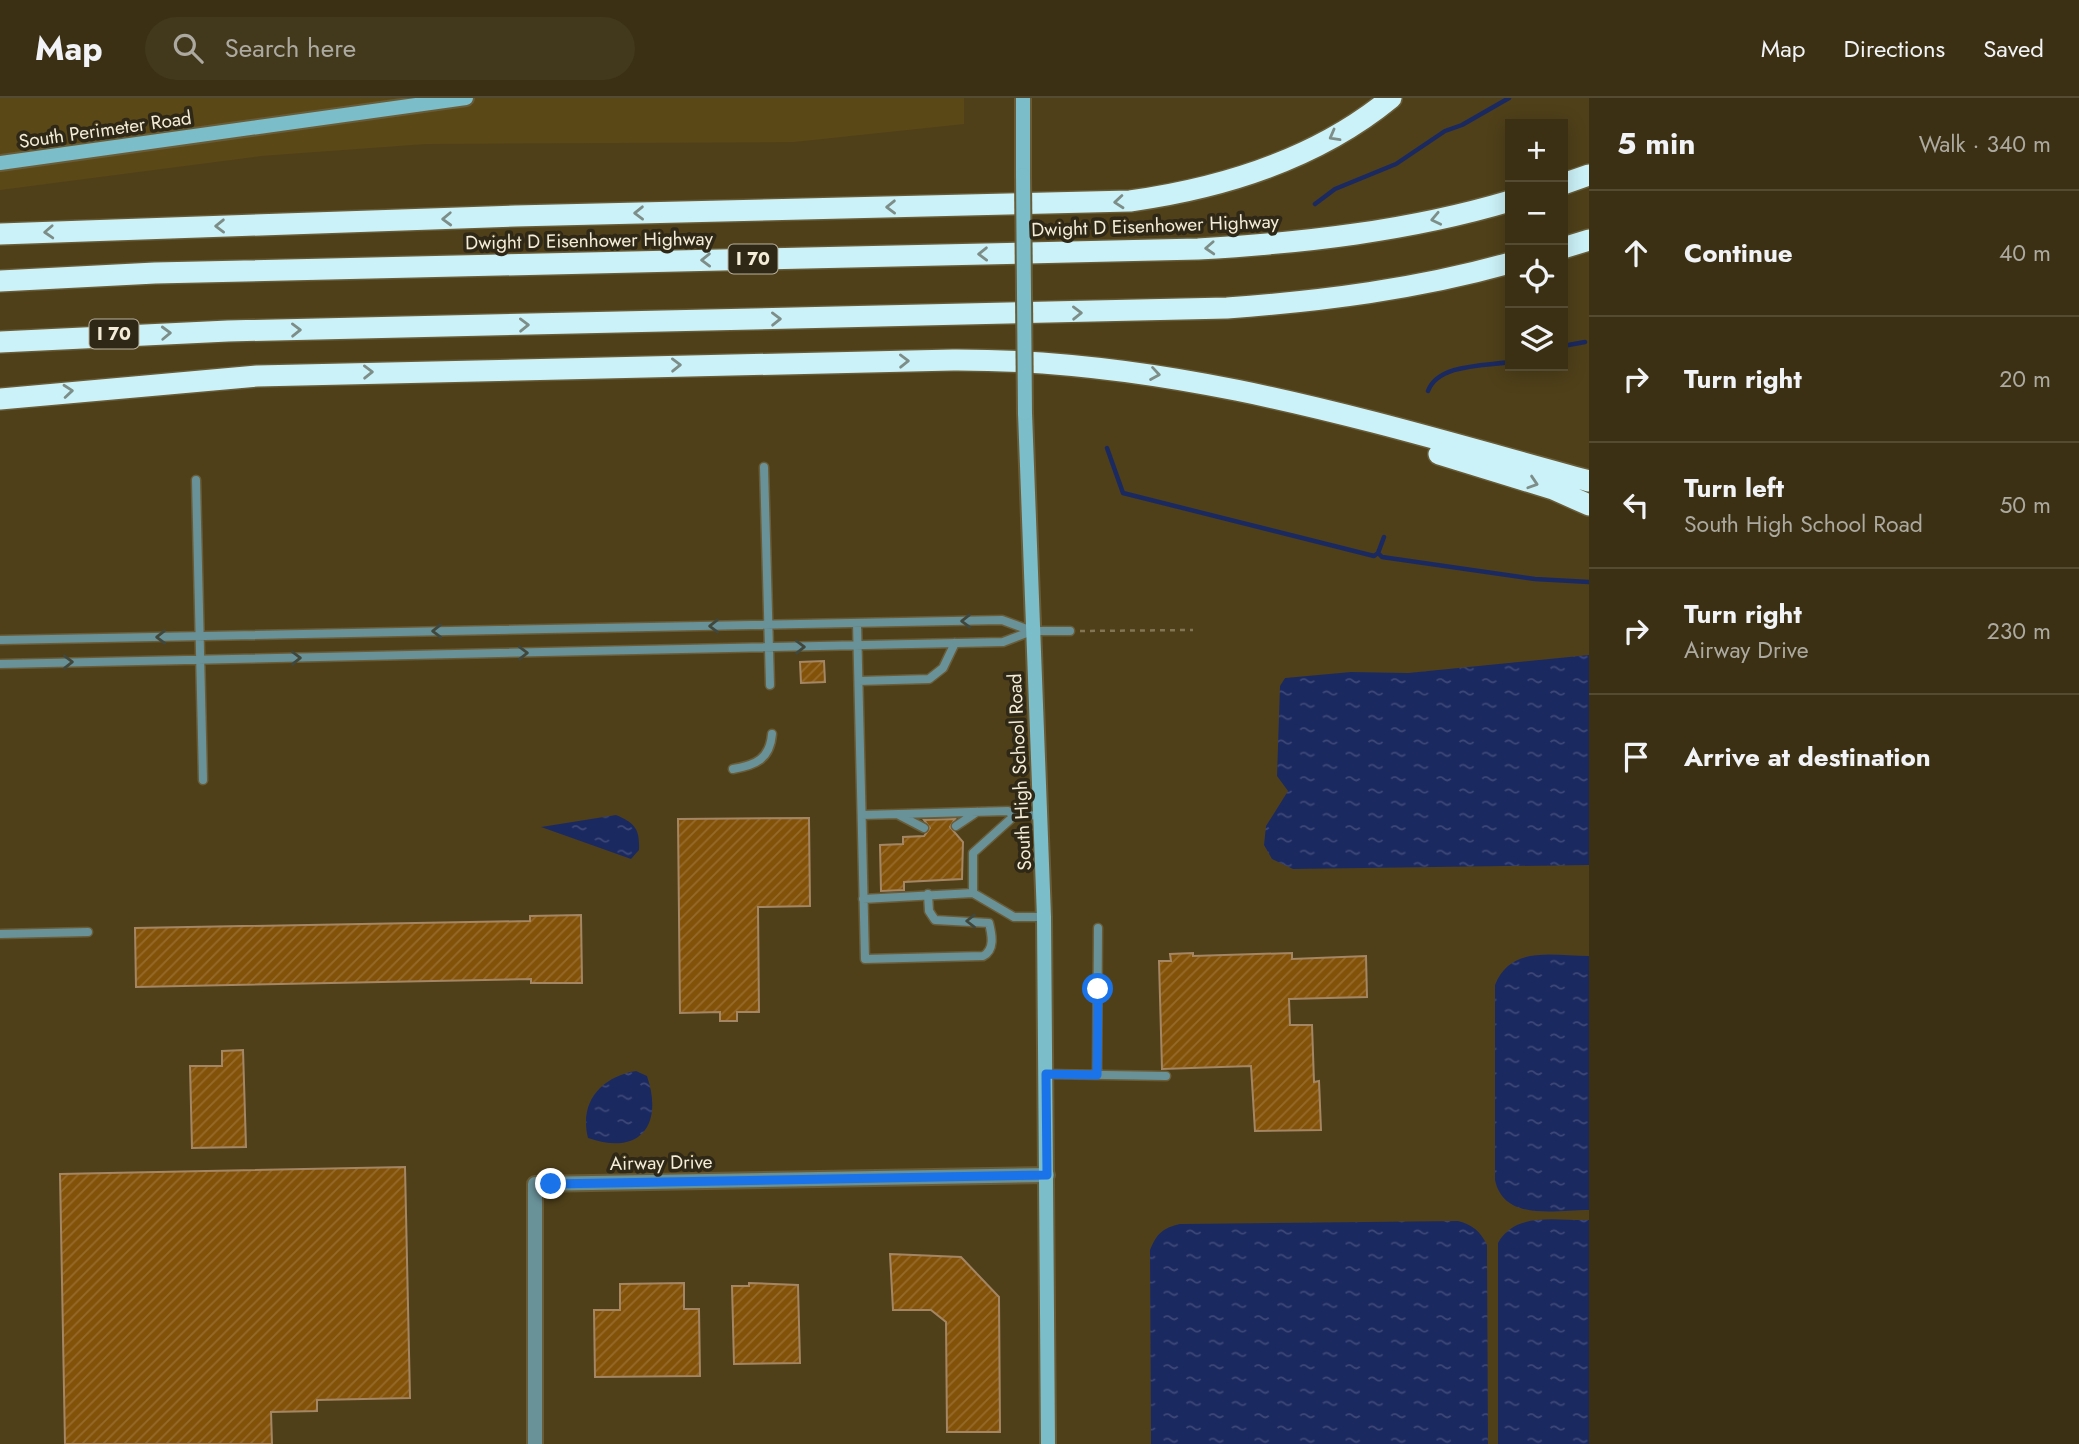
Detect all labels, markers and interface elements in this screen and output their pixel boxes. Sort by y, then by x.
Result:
search box [145,17,635,80]
text: Map [35,25,103,72]
icon: search [169,29,207,67]
text: Search here [225,29,356,67]
text: Map [1761,31,1806,66]
text: Directions [1844,31,1945,66]
text: Saved [1983,31,2044,66]
street label: South Perimeter Road [17,104,193,155]
map controls [1505,119,1568,371]
button: + [1505,119,1568,182]
text: 5 min [1617,122,1695,165]
text: Walk · 340 m [1919,127,2051,161]
one-way arrow [1329,128,1342,141]
button: − [1505,182,1568,245]
one-way arrow [1113,194,1124,209]
one-way arrow [886,200,897,215]
one-way arrow [634,206,645,221]
street label: Dwight D Eisenhower Highway [1031,208,1280,243]
one-way arrow [441,211,452,226]
one-way arrow [1430,211,1442,226]
one-way arrow [214,219,225,234]
one-way arrow [43,224,54,239]
street label: Dwight D Eisenhower Highway [465,225,714,256]
icon: ahead [1617,234,1655,272]
text: Continue [1684,234,1793,272]
text: 40 m [1999,236,2051,270]
one-way arrow [1205,240,1216,255]
road number: I 70 [728,244,778,274]
button: locate [1505,245,1568,308]
one-way arrow [977,246,988,262]
one-way arrow [701,252,711,268]
one-way arrow [1072,305,1083,320]
button: layers [1505,308,1568,371]
one-way arrow [771,311,782,327]
one-way arrow [519,317,530,333]
road number: I 70 [90,320,138,348]
one-way arrow [291,322,302,337]
one-way arrow [161,325,172,340]
one-way arrow [899,353,909,369]
one-way arrow [671,357,682,373]
icon: right [1617,360,1655,398]
text: Turn right [1684,360,1802,398]
text: 20 m [1999,362,2051,396]
one-way arrow [363,364,374,380]
one-way arrow [1149,366,1161,381]
one-way arrow [63,384,74,399]
text: Turn left [1684,469,1784,507]
one-way arrow [1527,475,1539,489]
icon: left [1617,486,1655,524]
text: 50 m [1999,488,2051,522]
text: South High School Road [1684,507,1923,541]
text: Turn right [1684,595,1802,633]
icon: right [1617,612,1655,650]
one-way arrow [960,613,970,629]
text: 230 m [1987,614,2051,648]
one-way arrow [708,618,718,634]
one-way arrow [431,624,442,639]
one-way arrow [155,629,166,644]
text: Airway Drive [1684,633,1808,667]
one-way arrow [795,639,805,655]
one-way arrow [518,645,529,661]
one-way arrow [291,650,301,666]
one-way arrow [63,654,74,670]
street label: South High School Road [1001,673,1038,871]
icon: arrive [1617,738,1655,776]
text: Arrive at destination [1684,738,1931,776]
one-way arrow [965,913,976,929]
route start [1082,973,1113,1004]
street label: Airway Drive [609,1148,713,1177]
route end [535,1168,566,1199]

